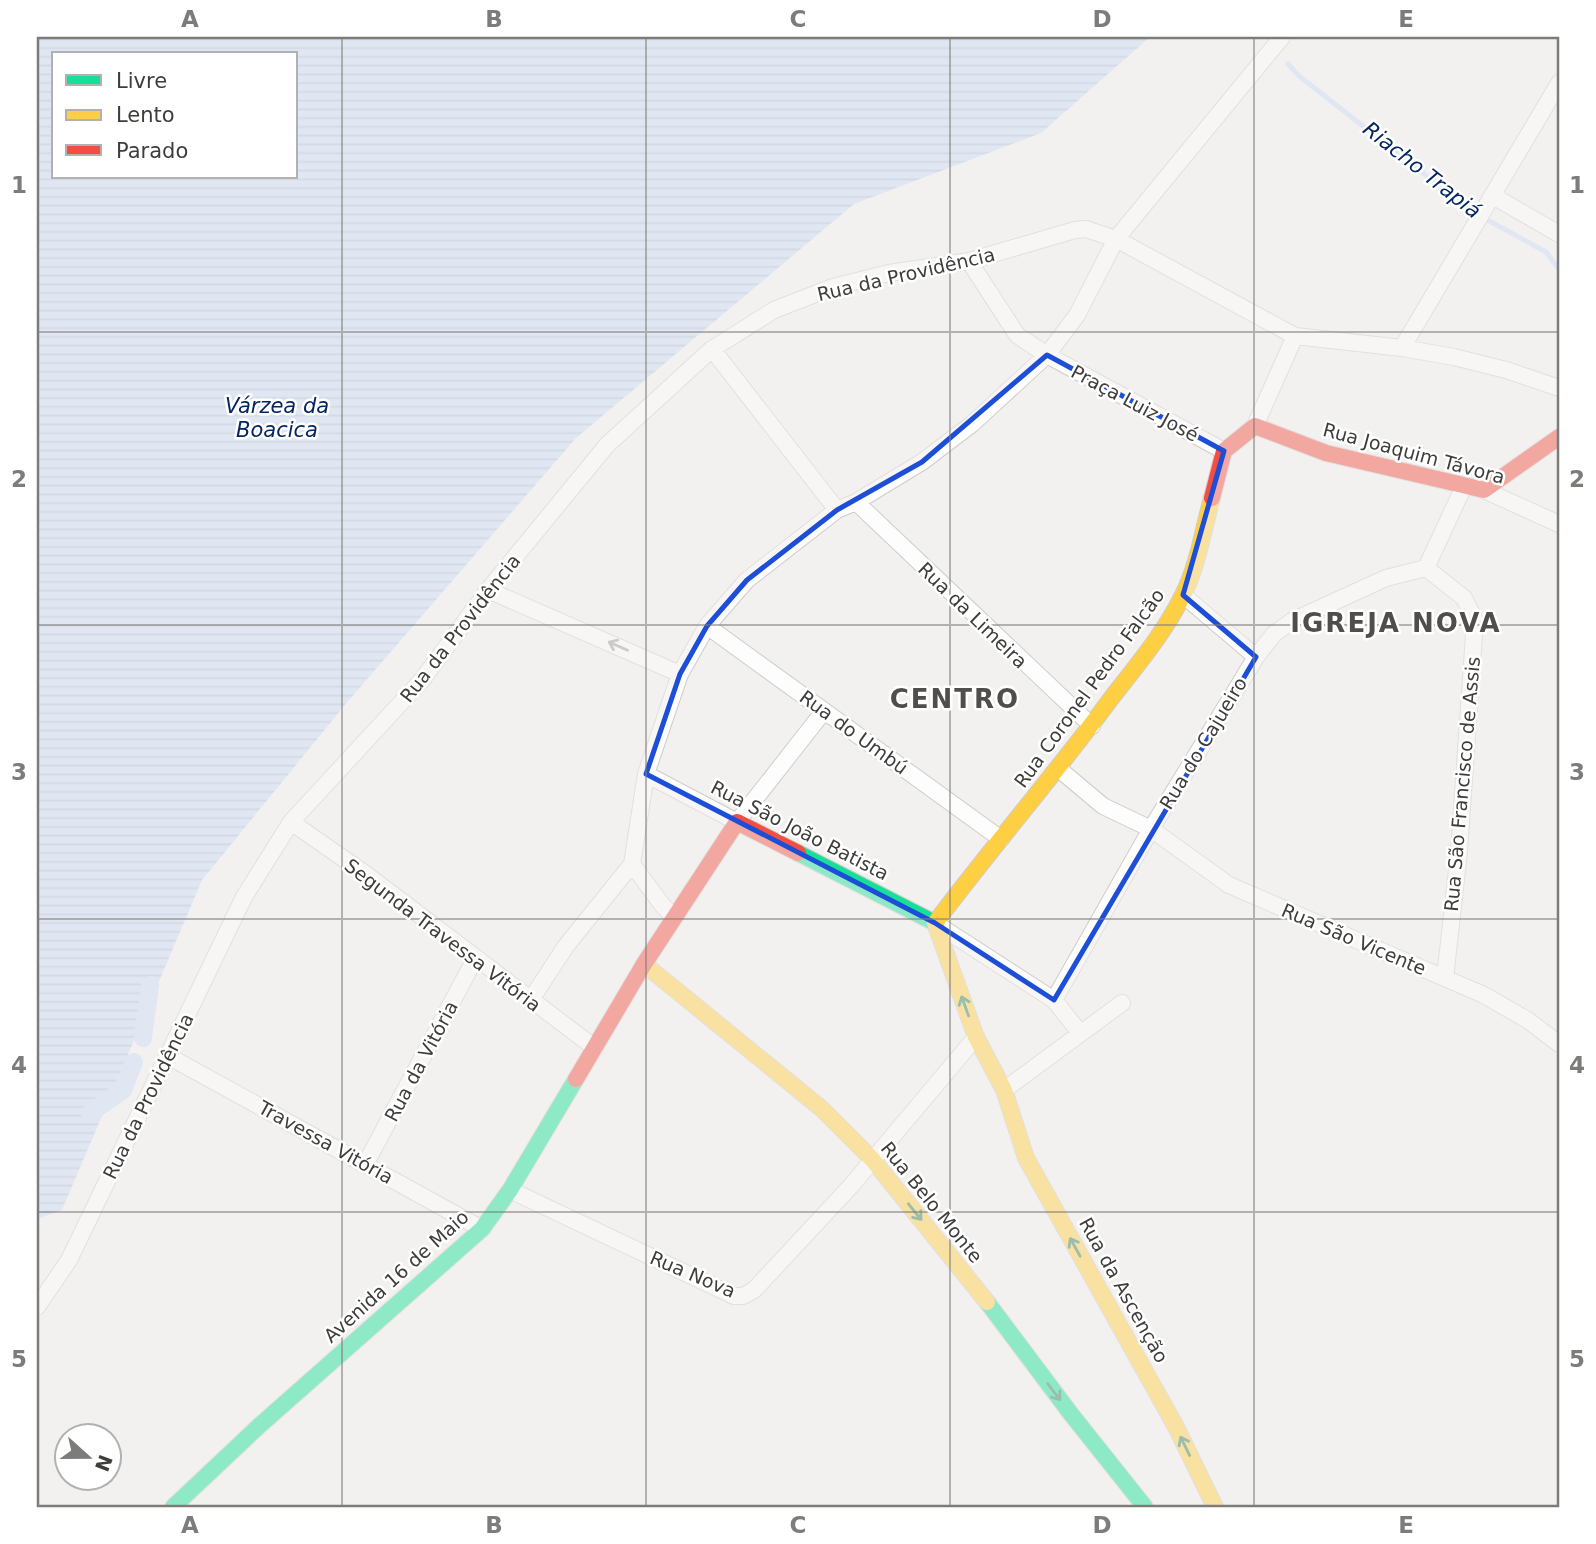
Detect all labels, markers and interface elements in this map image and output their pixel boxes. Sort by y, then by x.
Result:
text: A [181,6,199,32]
text: B [485,6,503,32]
text: C [790,6,806,32]
text: D [1092,6,1112,32]
text: E [1398,6,1414,32]
legend [52,52,298,178]
text: Livre [116,69,167,93]
text: Lento [116,103,175,127]
water label: Riacho Trapiá [1359,117,1485,223]
text: Parado [116,139,188,163]
text: 1 [11,172,27,198]
text: 1 [1569,172,1585,198]
street label: Rua da Providência [815,243,997,305]
street label: Praça Luiz José [1068,360,1202,446]
water label: Várzea da Boacica [225,394,329,442]
street label: Rua Joaquim Távora [1321,418,1507,488]
text: 2 [11,466,27,492]
text: 2 [1569,466,1585,492]
street label: Rua da Providência [395,550,525,706]
street label: Rua da Limeira [914,558,1032,672]
street label: Rua Coronel Pedro Falcão [1009,584,1169,792]
district label: IGREJA NOVA [1290,608,1502,638]
one-way arrow [607,639,629,652]
street label: Rua São Francisco de Assis [1440,656,1484,912]
street label: Rua do Cajueiro [1155,673,1251,813]
district label: CENTRO [890,684,1020,714]
street label: Rua do Umbú [796,685,912,779]
text: 3 [11,759,27,785]
text: 3 [1569,759,1585,785]
street label: Rua São João Batista [708,776,892,884]
street label: Segunda Travessa Vitória [341,854,545,1016]
street label: Rua São Vicente [1279,899,1429,979]
one-way arrow [958,995,970,1017]
street label: Rua da Vitória [380,997,462,1125]
street label: Rua da Providência [98,1010,198,1182]
text: 4 [11,1052,27,1078]
text: 4 [1569,1052,1585,1078]
street label: Travessa Vitória [254,1095,397,1188]
street label: Rua Belo Monte [877,1137,987,1267]
one-way arrow [907,1203,922,1221]
street label: Avenida 16 de Maio [319,1205,473,1347]
street label: Rua da Ascenção [1075,1214,1173,1366]
one-way arrow [1068,1237,1081,1258]
street label: Rua Nova [647,1246,739,1302]
text: 5 [11,1346,27,1372]
text: 5 [1569,1346,1585,1372]
one-way arrow [1047,1382,1062,1401]
north arrow [52,1422,122,1492]
one-way arrow [1178,1436,1192,1457]
text: N [91,1452,117,1474]
text: A [181,1512,199,1538]
text: B [485,1512,503,1538]
text: C [790,1512,806,1538]
text: D [1092,1512,1112,1538]
text: E [1398,1512,1414,1538]

